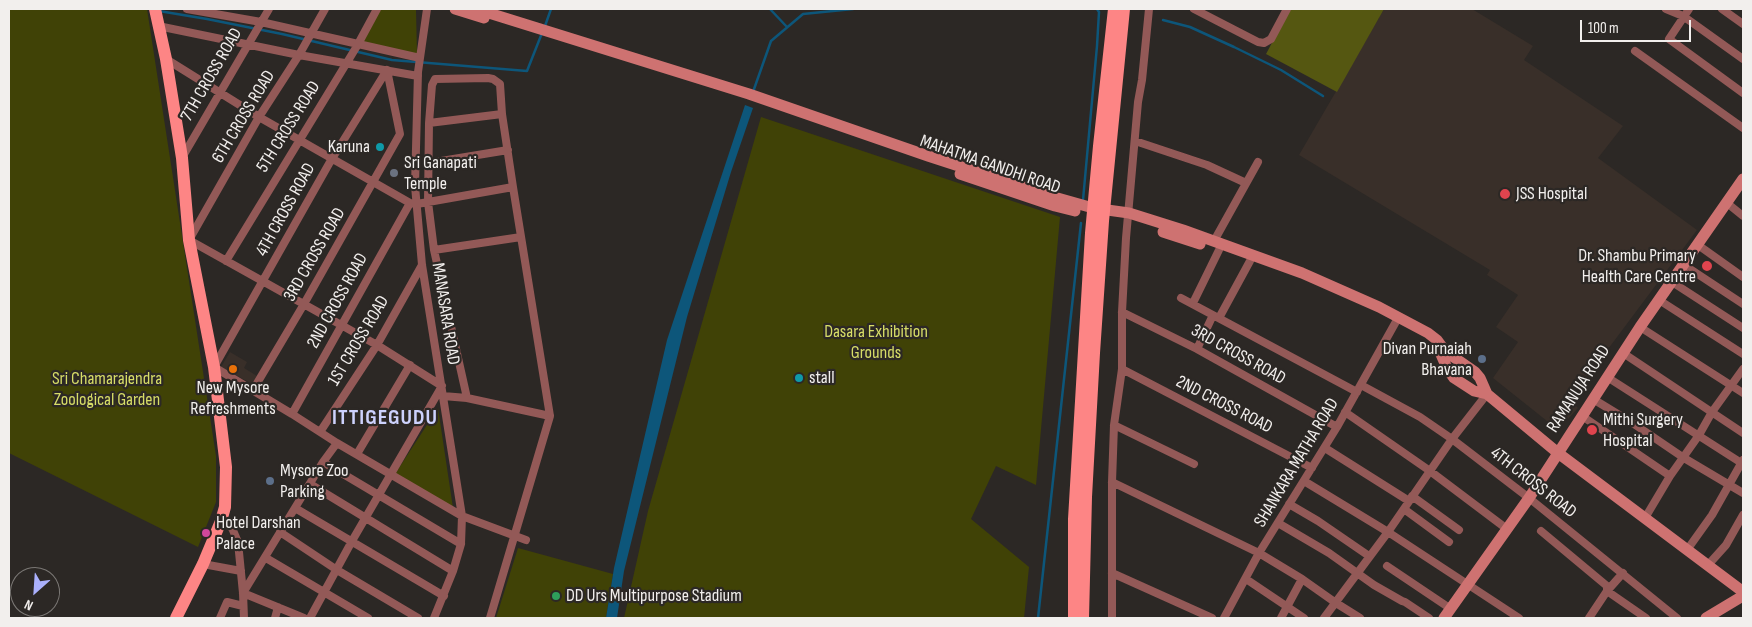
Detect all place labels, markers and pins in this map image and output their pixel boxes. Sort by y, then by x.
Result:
place label: Karuna [328,136,370,158]
marker: Karuna [374,141,386,153]
place label: Sri Ganapati Temple [404,152,477,194]
marker: Sri Ganapati Temple [388,167,400,179]
place label: JSS Hospital [1516,183,1587,205]
marker: JSS Hospital [1498,187,1512,201]
place label: Dr. Shambu Primary Health Care Centre [1578,245,1696,288]
marker: Dr. Shambu Primary Health Care Centre [1700,259,1714,273]
place label: Divan Purnaiah Bhavana [1383,338,1472,380]
marker: Divan Purnaiah Bhavana [1476,353,1488,365]
marker: New Mysore Refreshments [227,363,239,375]
place label: stall [809,367,834,389]
marker: stall [793,372,805,384]
place label: New Mysore Refreshments [190,377,276,419]
place label: Mithi Surgery Hospital [1603,409,1683,452]
marker: Mithi Surgery Hospital [1585,423,1599,437]
place label: Mysore Zoo Parking [280,460,349,502]
marker: Mysore Zoo Parking [264,475,276,487]
place label: Hotel Darshan Palace [216,512,301,554]
marker: Hotel Darshan Palace [200,527,212,539]
place label: DD Urs Multipurpose Stadium [566,585,742,607]
marker: DD Urs Multipurpose Stadium [550,590,562,602]

